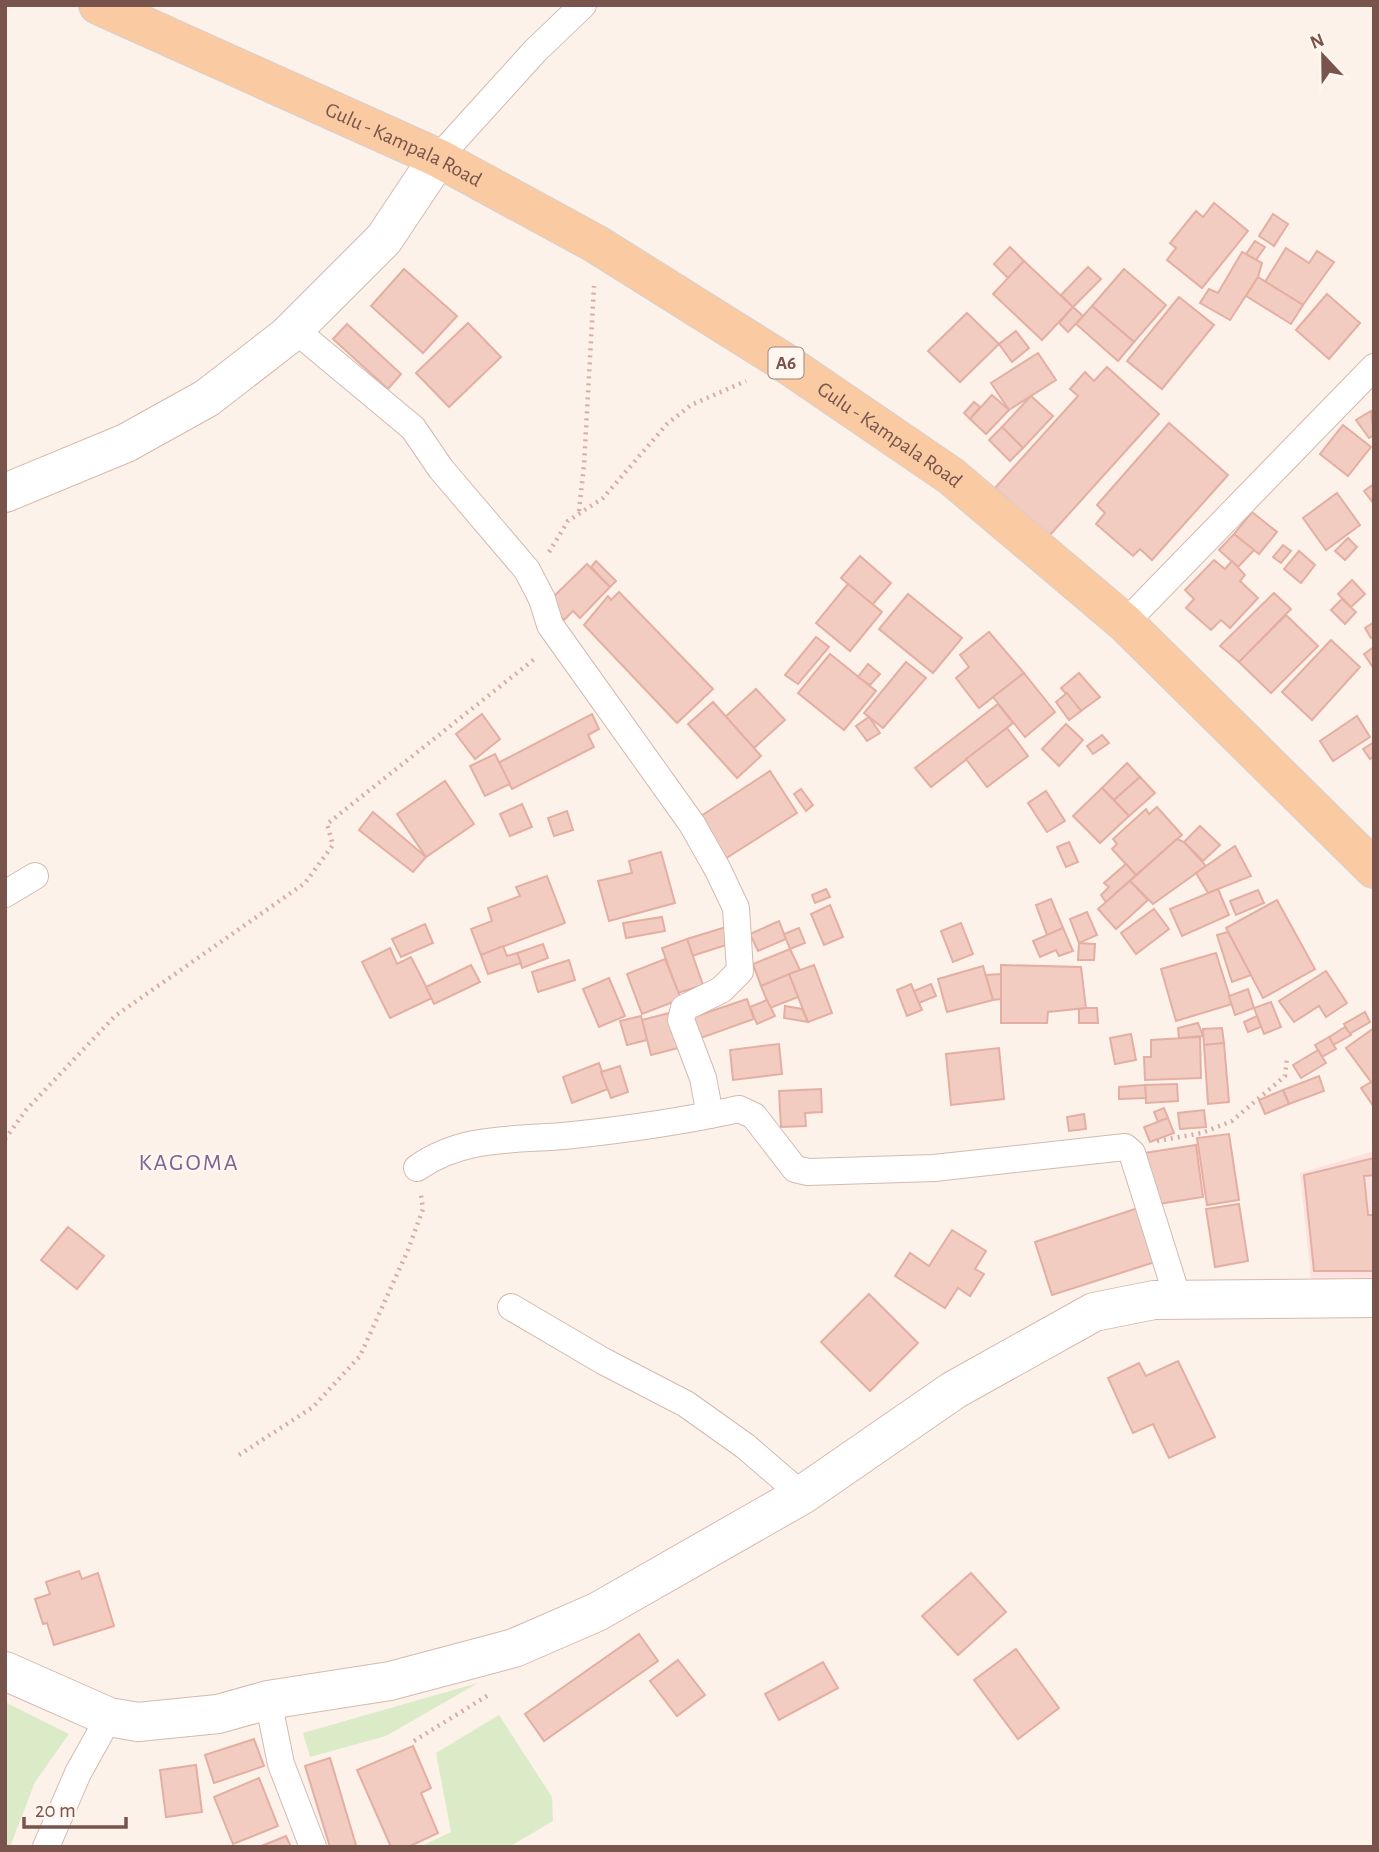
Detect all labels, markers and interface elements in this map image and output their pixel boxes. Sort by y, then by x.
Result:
north arrow [1288,21,1358,91]
text: N [1308,30,1327,53]
street label: Gulu - Kampala Road [322,98,486,190]
road number: A6 [768,348,804,378]
street label: Gulu - Kampala Road [814,378,966,491]
district label: KAGOMA [138,1151,240,1175]
scale bar [24,1786,126,1830]
text: 20 m [35,1800,76,1821]

